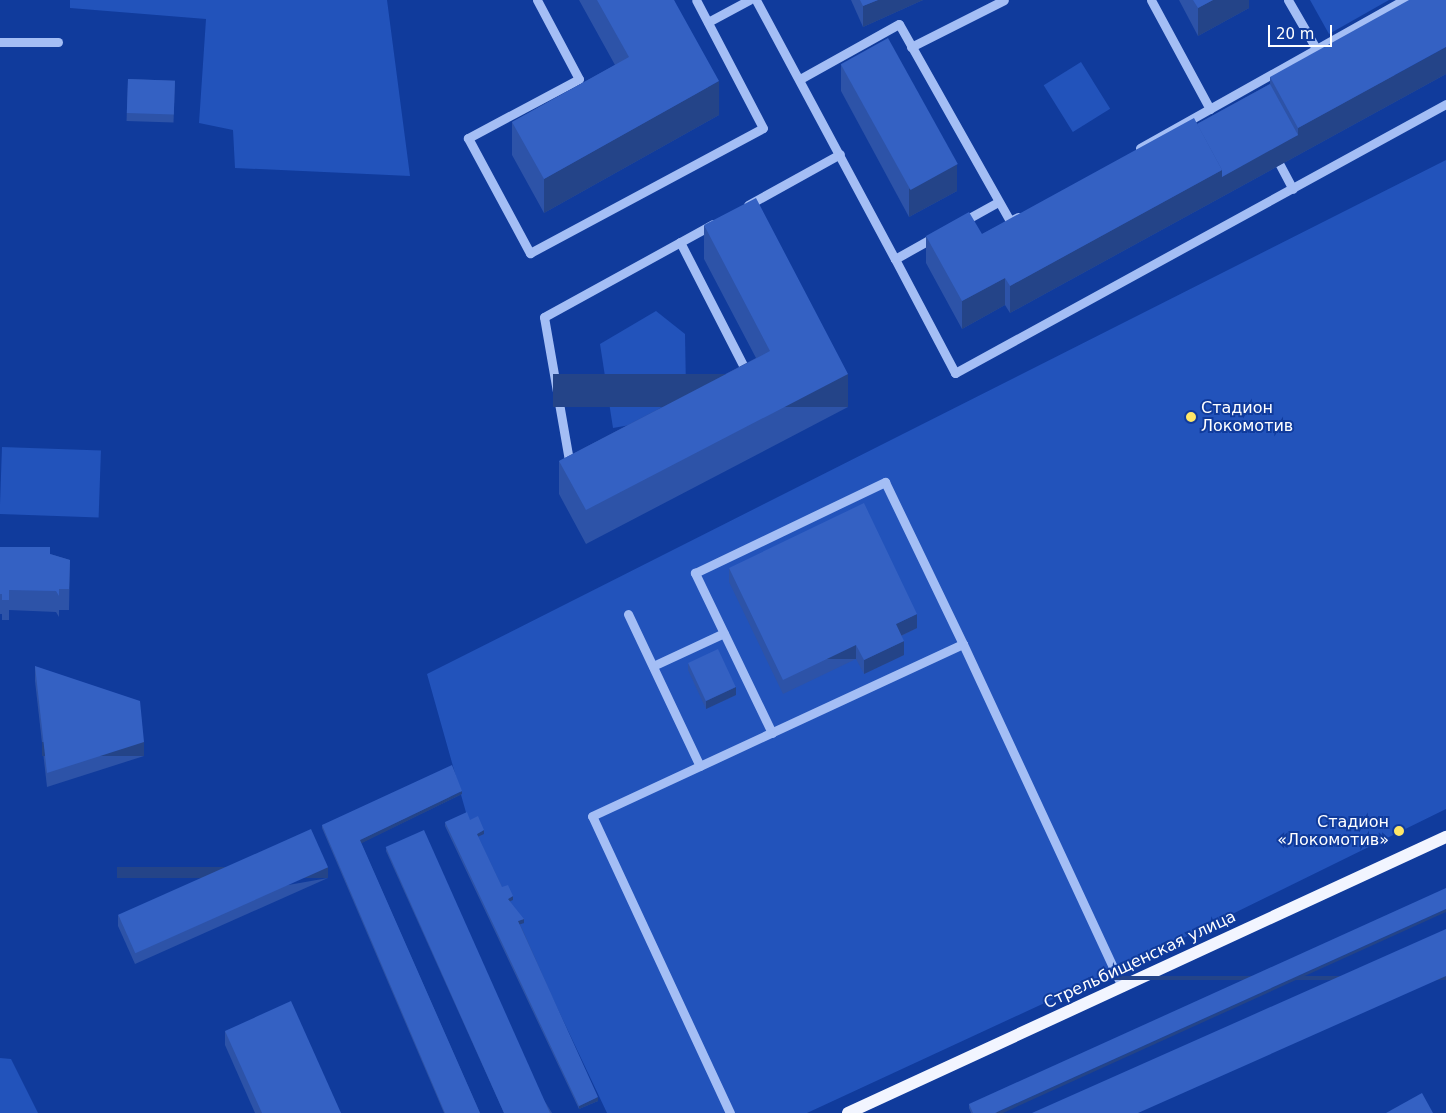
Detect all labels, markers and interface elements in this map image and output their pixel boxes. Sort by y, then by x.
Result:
scale bar [1271,15,1335,47]
text: 20 m [1276,25,1314,43]
place label: Стадион Локомотив [1201,398,1293,436]
marker: Стадион Локомотив [1185,411,1197,423]
place label: Стадион «Локомотив» [1277,812,1389,850]
marker: Стадион «Локомотив» [1393,825,1405,837]
street label: Стрельбищенская улица [1041,907,1239,1013]

